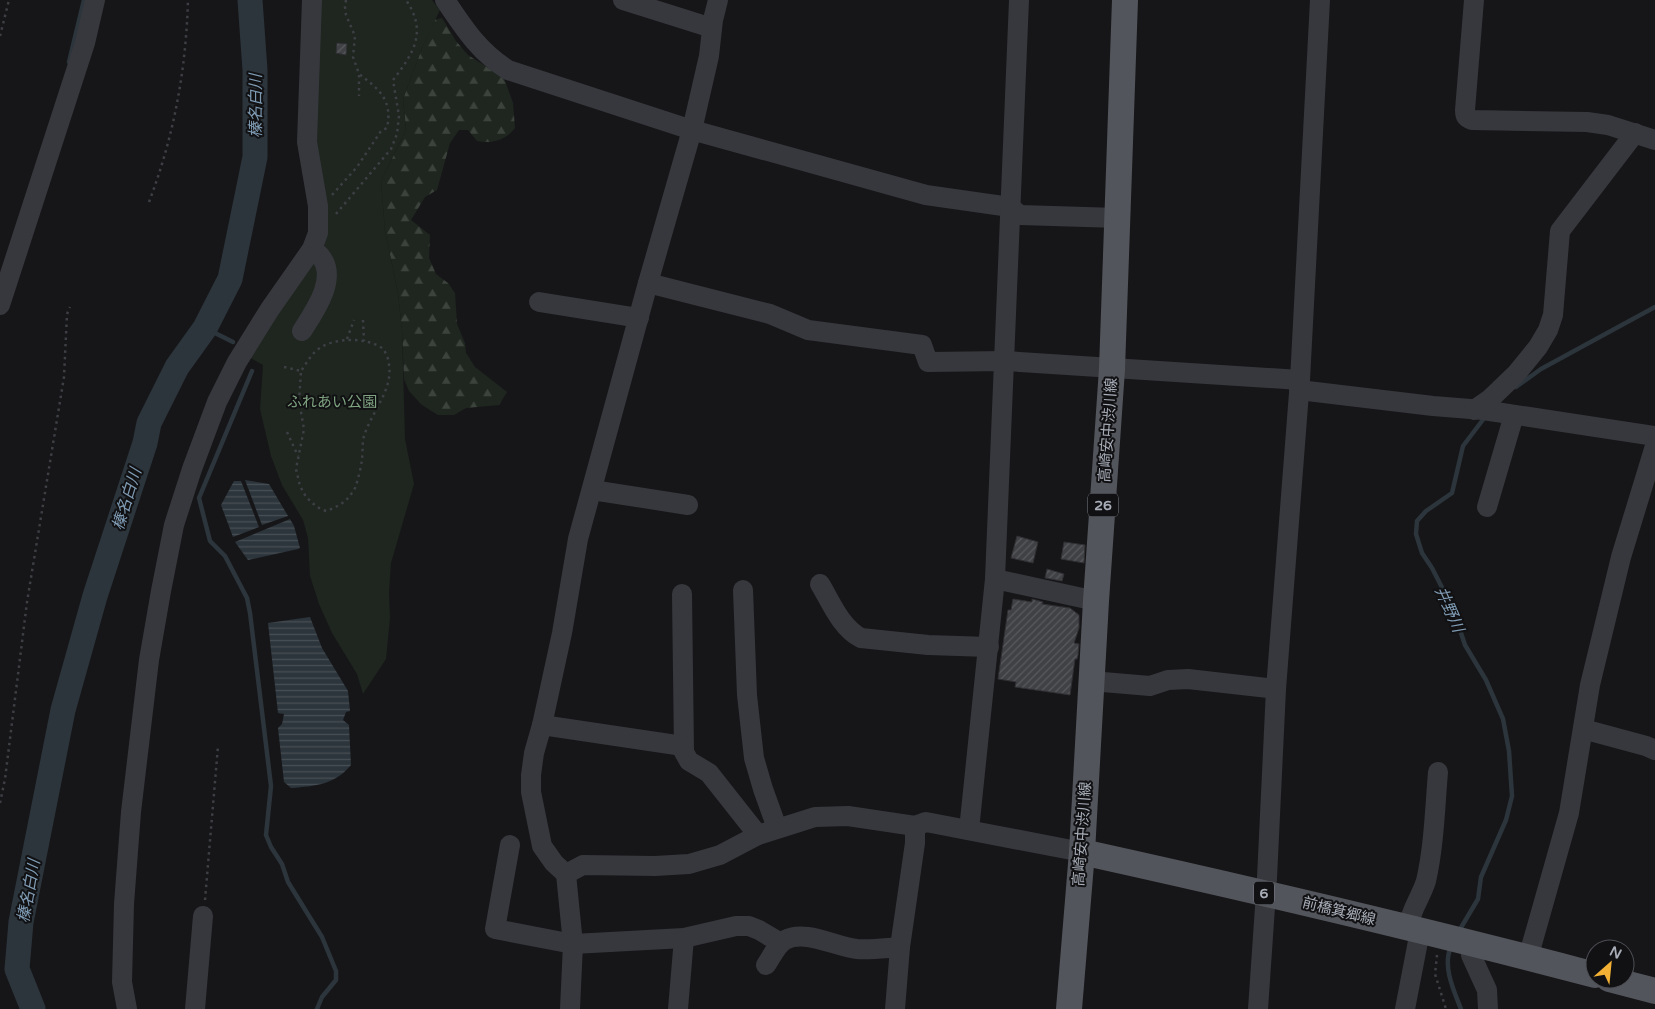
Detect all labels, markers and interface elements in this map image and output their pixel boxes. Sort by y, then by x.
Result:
water label: 榛名白川 [246,72,266,138]
street label: 高崎安中渋川線 [1095,377,1121,483]
park label: ふれあい公園 [287,393,377,411]
water label: 榛名白川 [108,464,146,533]
road number: 26 [1088,494,1118,516]
water label: 井野川 [1430,583,1469,637]
street label: 高崎安中渋川線 [1069,781,1095,887]
water label: 榛名白川 [14,856,45,924]
road number: 6 [1254,881,1274,904]
street label: 前橋箕郷線 [1300,893,1378,929]
north arrow [1585,939,1635,989]
text: N [1607,943,1625,963]

